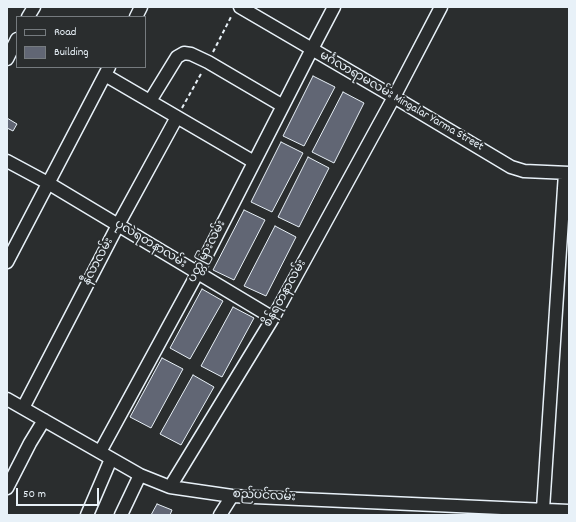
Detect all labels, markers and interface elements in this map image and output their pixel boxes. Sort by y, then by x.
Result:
legend [16,16,146,68]
text: Road [54,24,76,41]
text: Building [54,44,89,61]
street label: မင်္ဂလာရာမလမ်း Mingalar Yarma Street [316,49,486,155]
street label: ပုလဲရတနာလမ်း [111,218,189,272]
street label: ပတ္တမြားလမ်း [186,219,230,285]
street label: နီလာလမ်း [81,236,117,288]
street label: စိန်ရတနာလမ်း [262,258,310,330]
scale bar [18,480,101,506]
text: 50 m [23,486,46,503]
street label: စည်ပင်လမ်း [232,488,296,506]

